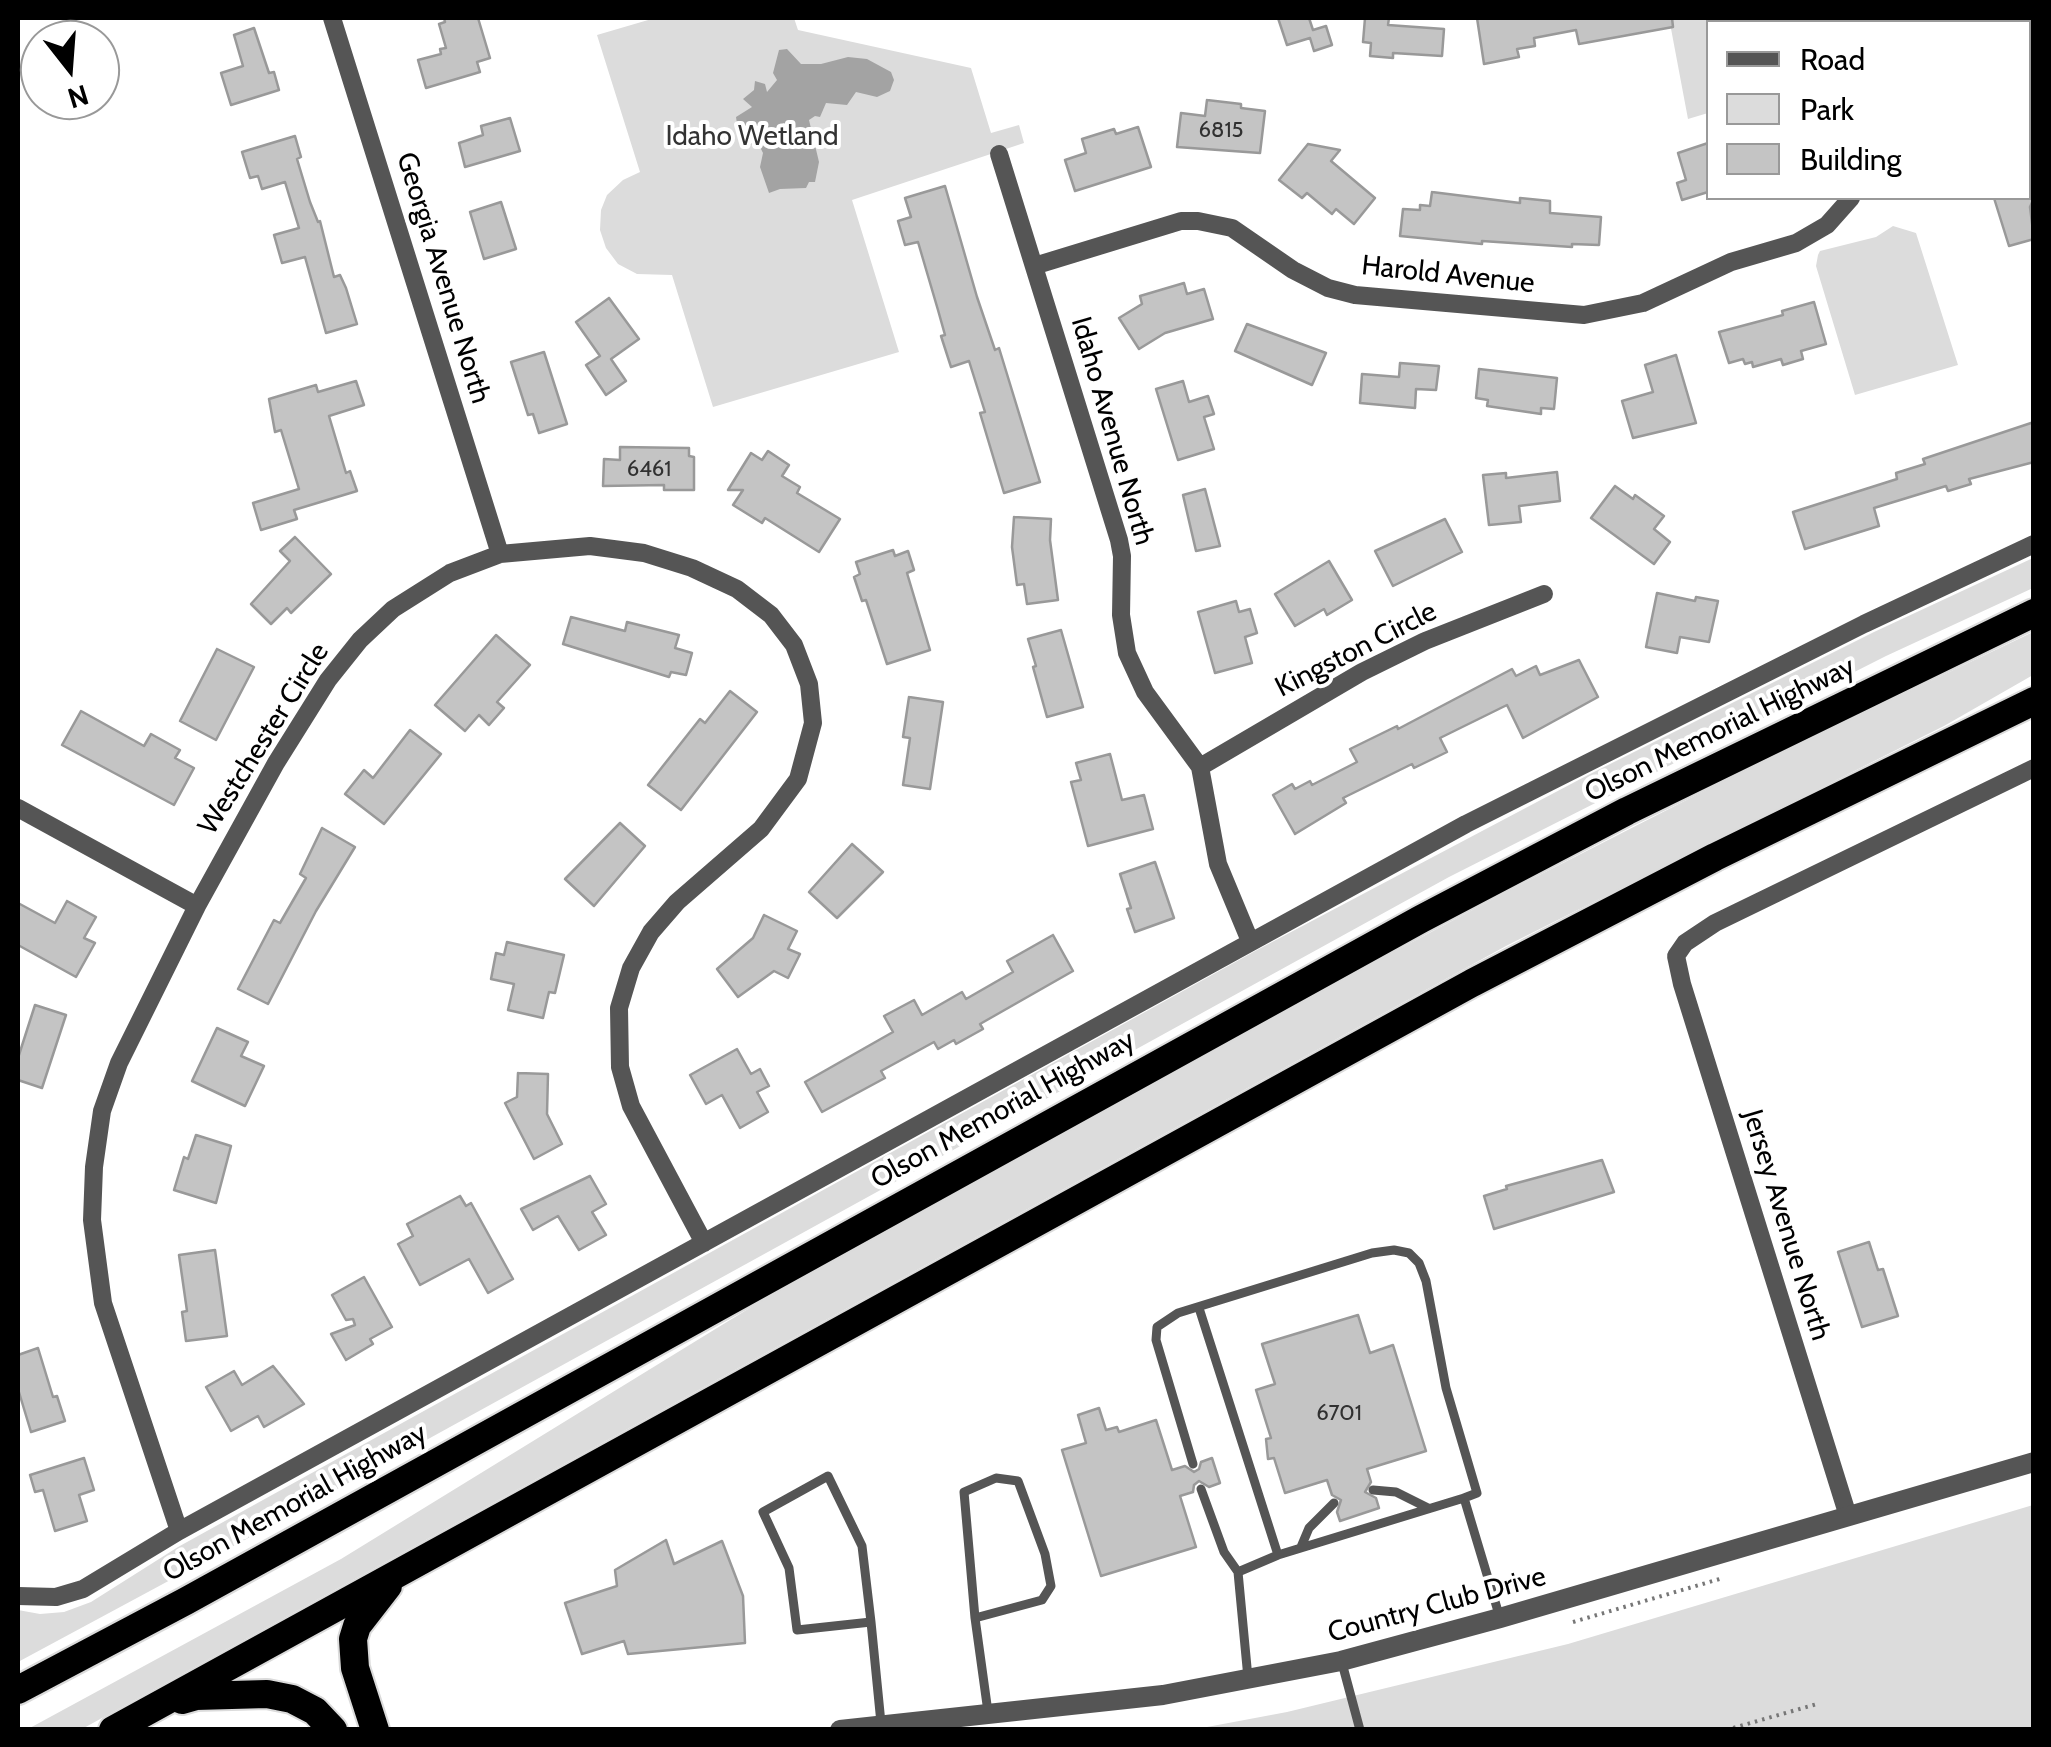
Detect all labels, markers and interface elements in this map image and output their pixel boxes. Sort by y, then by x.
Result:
north arrow [20,20,120,120]
legend [1706,20,2031,200]
text: Road [1800,41,1865,78]
text: N [64,78,93,116]
text: Park [1800,91,1854,128]
house number: 6815 [1199,118,1243,144]
park label: Idaho Wetland [665,120,839,154]
text: Building [1800,141,1902,178]
street label: Georgia Avenue North [389,149,497,407]
street label: Harold Avenue [1360,249,1536,301]
street label: Idaho Avenue North [1063,313,1161,549]
house number: 6461 [627,457,671,483]
street label: Kingston Circle [1270,595,1442,705]
street label: Westchester Circle [192,637,336,841]
street label: Olson Memorial Highway [1579,650,1861,810]
street label: Olson Memorial Highway [865,1023,1141,1197]
street label: Jersey Avenue North [1735,1106,1837,1344]
house number: 6701 [1316,1401,1362,1427]
street label: Olson Memorial Highway [157,1416,433,1590]
street label: Country Club Drive [1324,1560,1550,1650]

